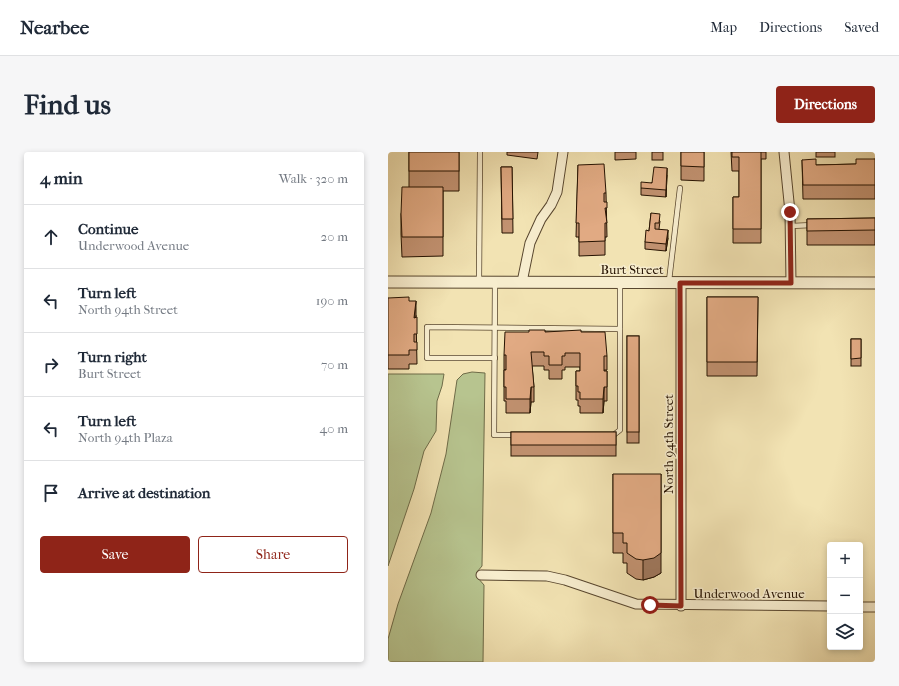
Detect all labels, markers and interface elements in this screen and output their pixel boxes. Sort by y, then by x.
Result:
text: Nearbee [20,17,89,39]
text: Map [710,19,737,36]
text: Directions [759,19,822,36]
text: Saved [844,19,879,36]
button: Directions [776,86,875,123]
text: Find us [24,88,111,121]
text: 4 min [40,168,83,188]
text: Walk · 320 m [279,171,348,186]
route end [781,203,799,221]
text: Continue [78,220,138,238]
icon: ahead [40,226,62,248]
text: 20 m [321,229,348,244]
text: Underwood Avenue [78,238,189,253]
street label: Burt Street [600,262,664,277]
text: Turn left [78,284,136,302]
icon: left [40,290,62,312]
text: 190 m [316,293,348,308]
text: North 94th Street [78,302,178,317]
text: Turn right [78,348,147,366]
icon: right [40,354,62,376]
text: 70 m [321,357,348,372]
text: Burt Street [78,366,141,381]
street label: North 94th Street [661,394,676,494]
text: Turn left [78,412,136,430]
icon: left [40,418,62,440]
text: 40 m [320,421,348,436]
text: North 94th Plaza [78,430,173,445]
icon: arrive [40,482,62,504]
text: Arrive at destination [78,484,210,502]
button: Save [40,536,190,573]
button: Share [198,536,348,573]
map controls [827,542,863,650]
button: + [827,542,863,578]
button: − [827,578,863,614]
street label: Underwood Avenue [693,586,805,601]
route start [641,596,659,614]
button: layers [827,614,863,650]

